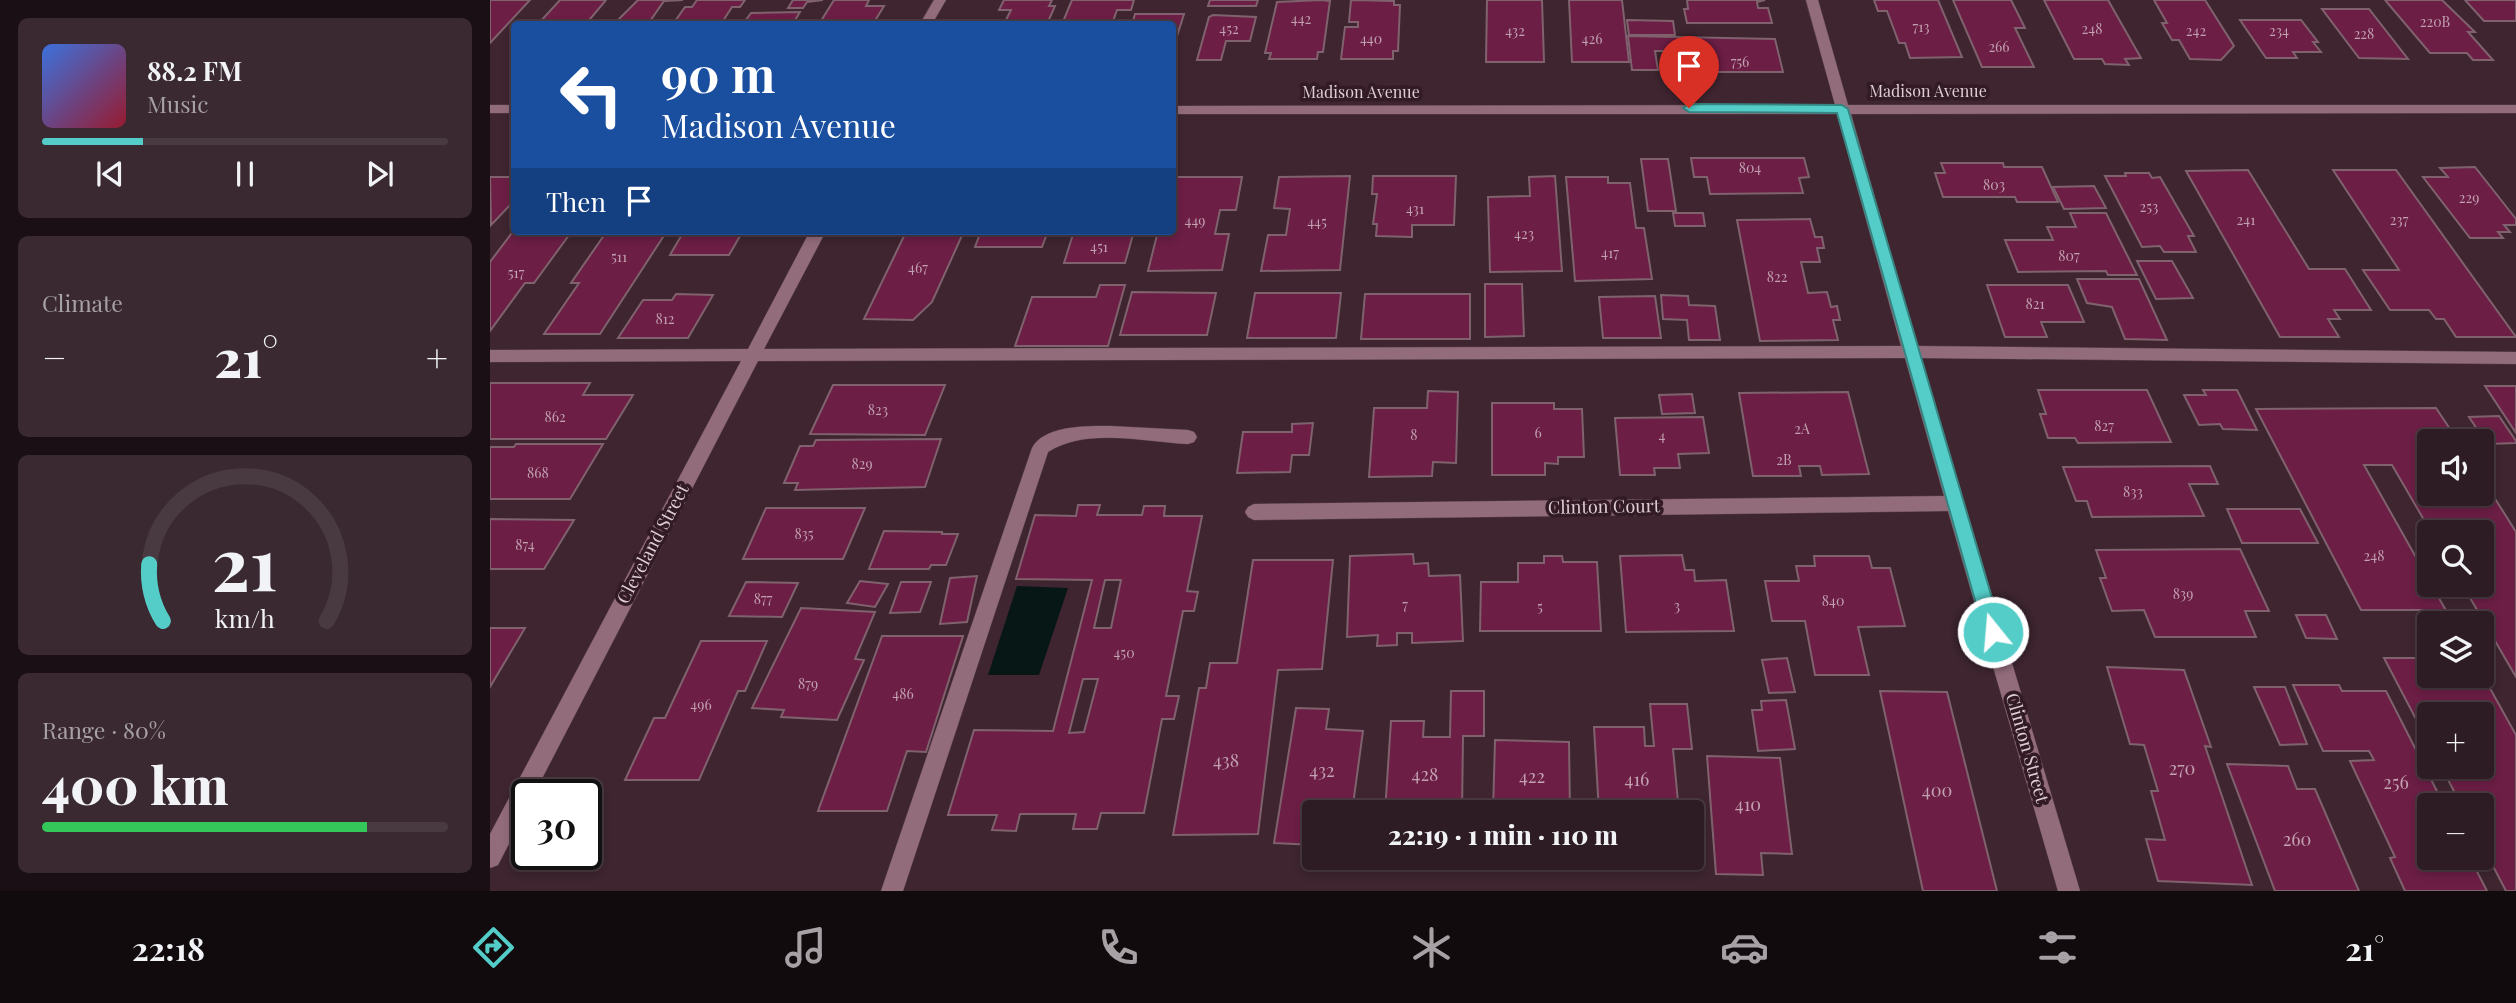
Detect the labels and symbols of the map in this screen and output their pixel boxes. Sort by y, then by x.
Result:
house number: 442 [1291,9,1312,28]
house number: 220B [2420,12,2451,31]
house number: 713 [1913,17,1929,36]
house number: 452 [1219,19,1239,38]
house number: 248 [2082,19,2102,38]
house number: 432 [1505,21,1525,40]
house number: 242 [2186,21,2206,40]
house number: 234 [2269,21,2289,40]
house number: 228 [2354,24,2374,43]
house number: 440 [1360,29,1382,48]
house number: 426 [1582,29,1602,48]
pin [1659,36,1719,108]
house number: 266 [1988,37,2010,56]
house number: 756 [1731,52,1749,71]
street label: Madison Avenue [1869,80,1987,101]
street label: Madison Avenue [1302,81,1420,102]
house number: 804 [1739,158,1761,177]
house number: 803 [1983,175,2005,194]
house number: 229 [2459,188,2479,207]
house number: 253 [2140,197,2158,216]
house number: 431 [1406,199,1424,218]
house number: 241 [2237,210,2255,229]
house number: 237 [2390,210,2409,229]
house number: 449 [1185,211,1205,230]
house number: 445 [1307,212,1327,231]
house number: 423 [1514,224,1534,243]
house number: 451 [1090,237,1108,256]
house number: 417 [1601,243,1619,262]
house number: 807 [2058,246,2080,265]
house number: 511 [611,247,627,266]
house number: 467 [908,258,928,277]
house number: 517 [508,263,525,282]
house number: 822 [1767,267,1788,286]
house number: 821 [2025,294,2045,313]
house number: 812 [655,309,675,328]
house number: 823 [868,400,888,419]
house number: 862 [544,407,566,426]
house number: 827 [2094,416,2114,435]
house number: 2A [1794,419,1810,438]
house number: 6 [1534,423,1542,442]
house number: 8 [1410,425,1418,444]
house number: 4 [1659,426,1666,445]
house number: 2B [1776,450,1792,469]
house number: 829 [851,454,873,473]
house number: 868 [527,463,549,482]
street label: Cleveland Street [610,479,694,608]
house number: 833 [2123,482,2143,501]
street label: Clinton Court [1548,493,1661,519]
house number: 835 [794,524,814,543]
house number: 874 [515,535,535,554]
house number: 248 [2364,546,2384,565]
house number: 839 [2173,584,2193,603]
house number: 877 [754,589,773,608]
house number: 840 [1822,591,1844,610]
house number: 7 [1402,595,1408,614]
position arrow [1956,595,2030,669]
house number: 3 [1674,596,1680,615]
house number: 5 [1537,597,1543,616]
house number: 450 [1113,643,1135,662]
house number: 879 [798,674,818,693]
house number: 486 [892,684,914,703]
street label: Clinton Street [2001,690,2055,806]
house number: 496 [690,695,712,714]
house number: 438 [1213,748,1239,772]
house number: 270 [2169,756,2195,780]
house number: 432 [1309,758,1335,782]
house number: 428 [1412,762,1438,786]
house number: 422 [1519,764,1545,788]
house number: 416 [1625,767,1649,791]
house number: 256 [2383,770,2409,794]
house number: 400 [1922,778,1952,802]
speed limit sign: 30 [511,779,602,870]
house number: 410 [1735,792,1761,816]
house number: 260 [2283,827,2311,851]

